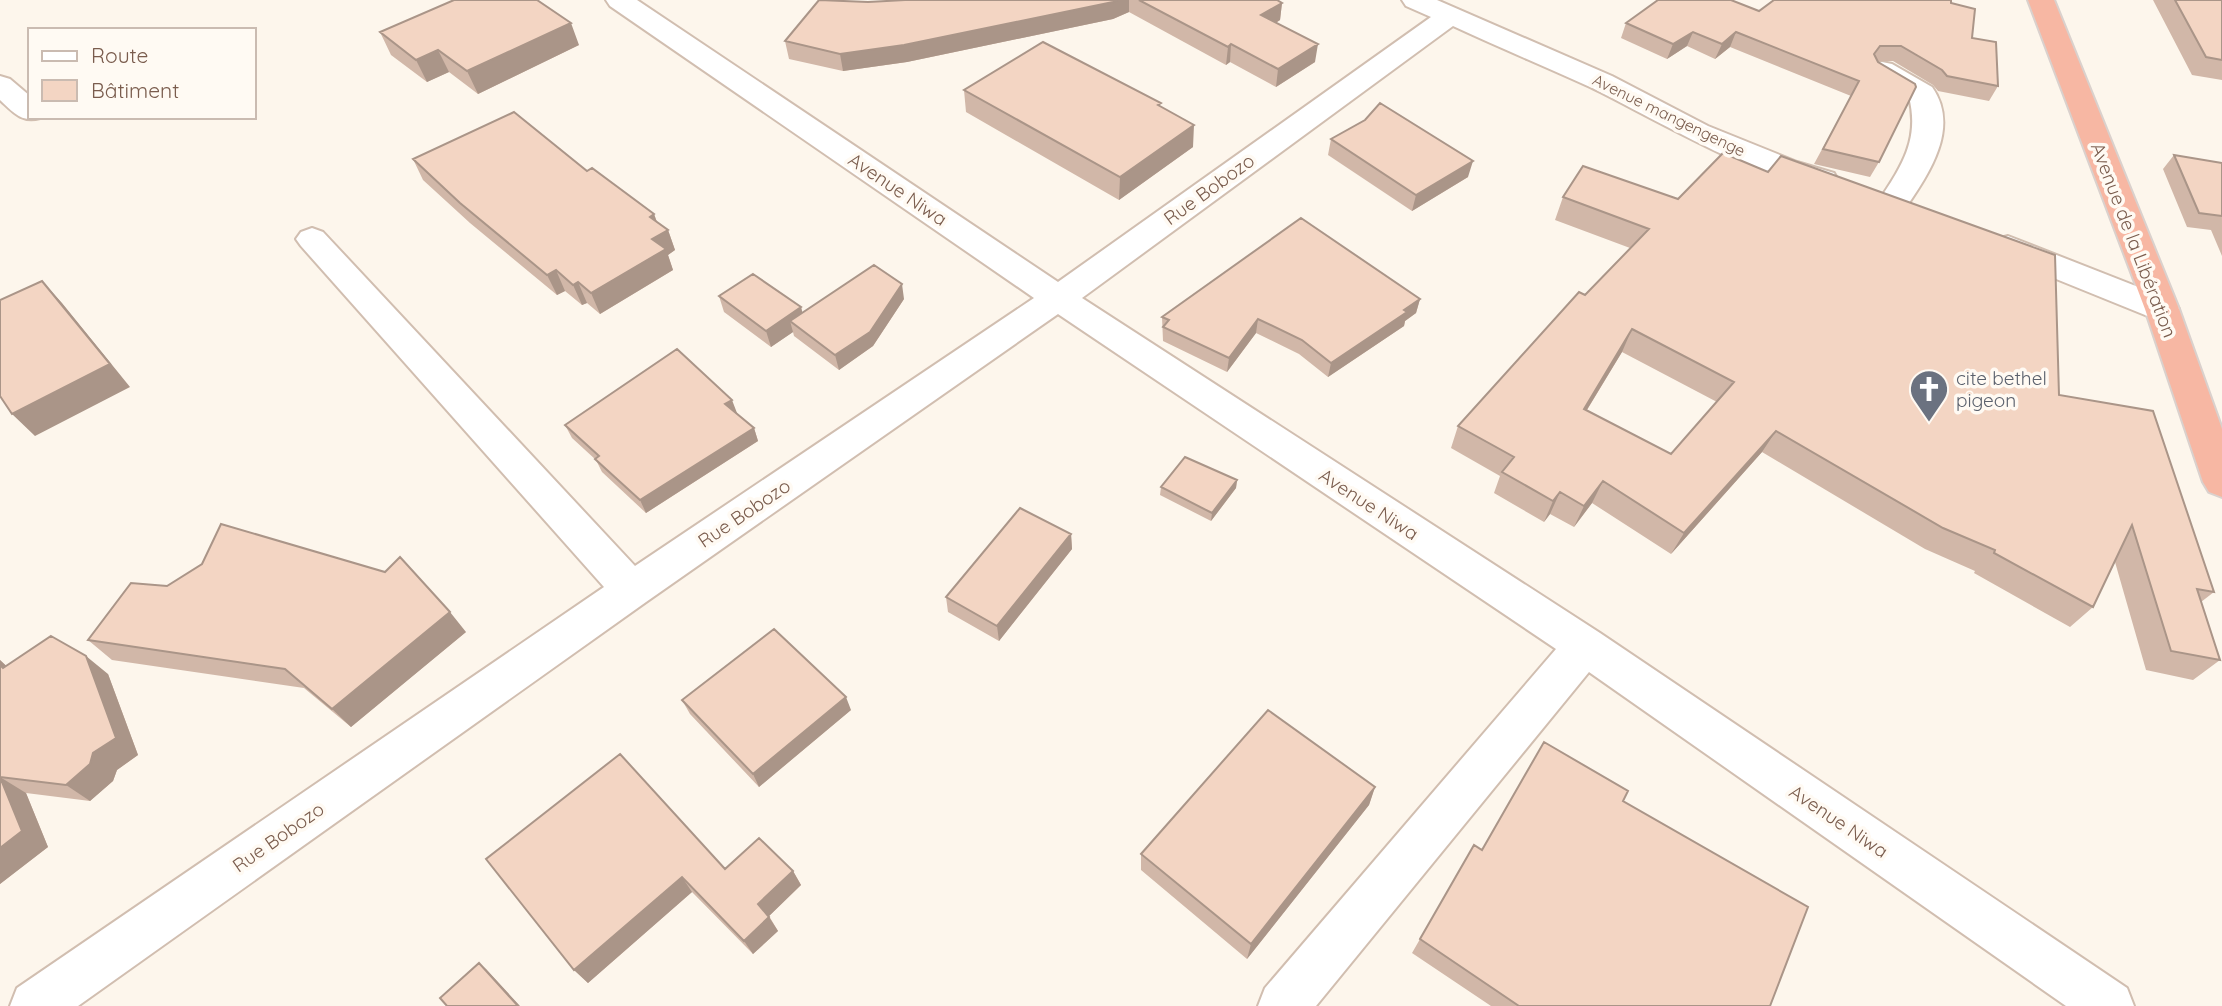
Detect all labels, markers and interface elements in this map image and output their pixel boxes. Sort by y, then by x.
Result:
legend [28,28,256,119]
text: Route [91,42,148,68]
street label: Avenue mangengenge [1589,69,1749,161]
text: Bâtiment [91,77,179,103]
street label: Avenue de la Libération [2086,139,2182,341]
street label: Avenue Niwa [844,147,952,231]
street label: Rue Bobozo [1159,148,1259,230]
place label: cite bethel pigeon [1956,366,2047,412]
church icon: cite bethel pigeon [1908,368,1950,423]
street label: Avenue Niwa [1315,463,1423,545]
street label: Rue Bobozo [693,473,795,553]
street label: Avenue Niwa [1785,779,1893,863]
street label: Rue Bobozo [228,797,328,877]

